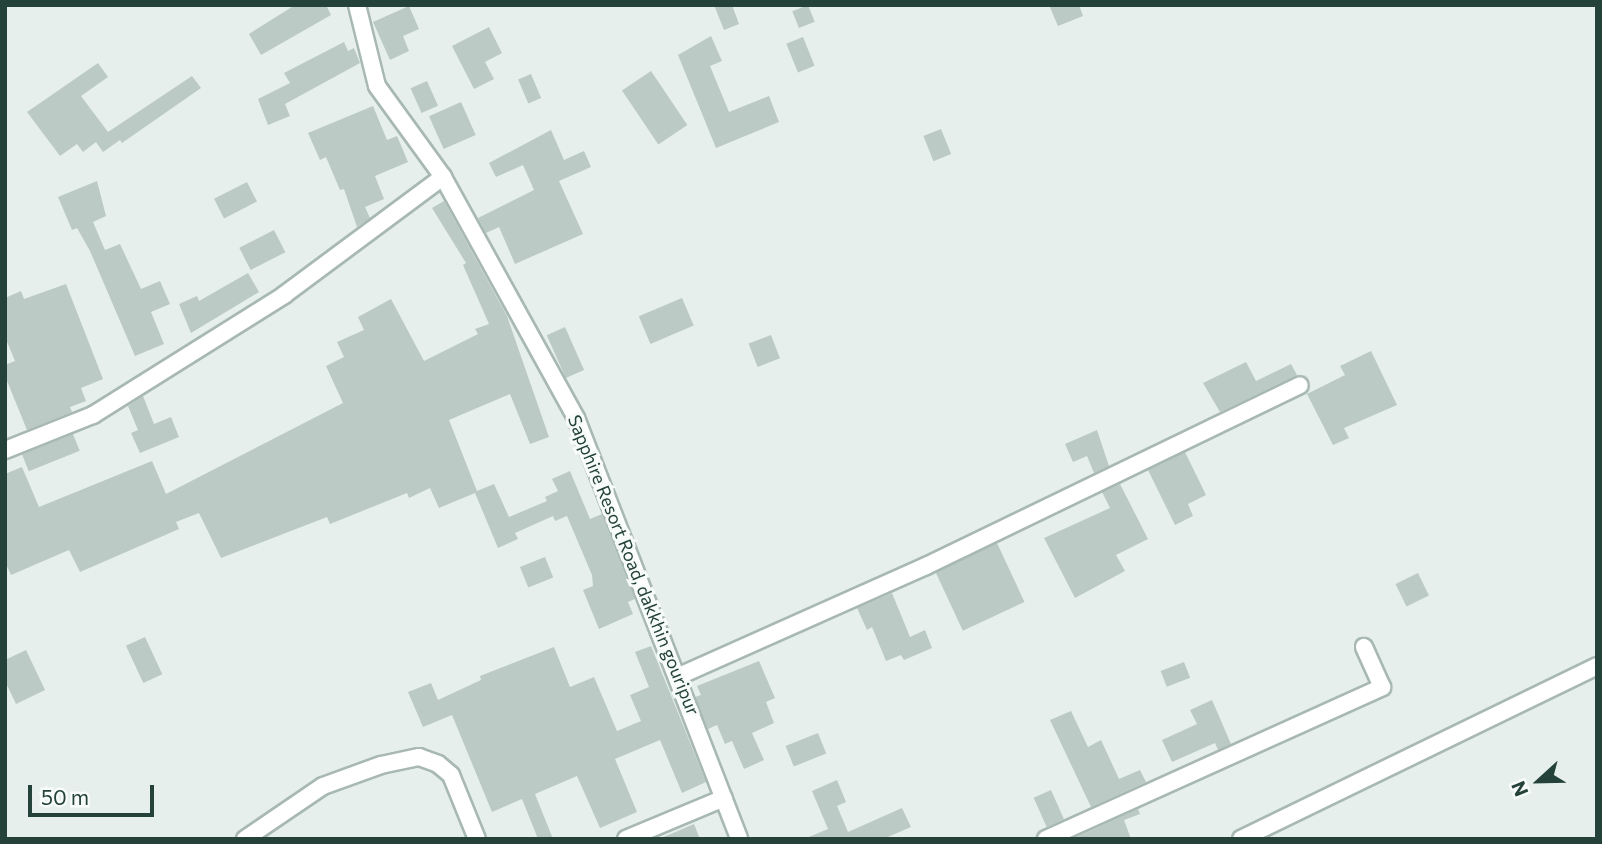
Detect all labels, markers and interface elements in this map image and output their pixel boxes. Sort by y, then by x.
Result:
street label: Sapphire Resort Road, dakkhin gouripur [564,412,704,718]
north arrow [1504,746,1574,816]
scale bar [32,770,158,814]
text: N [1506,778,1532,800]
text: 50 m [41,784,89,809]

